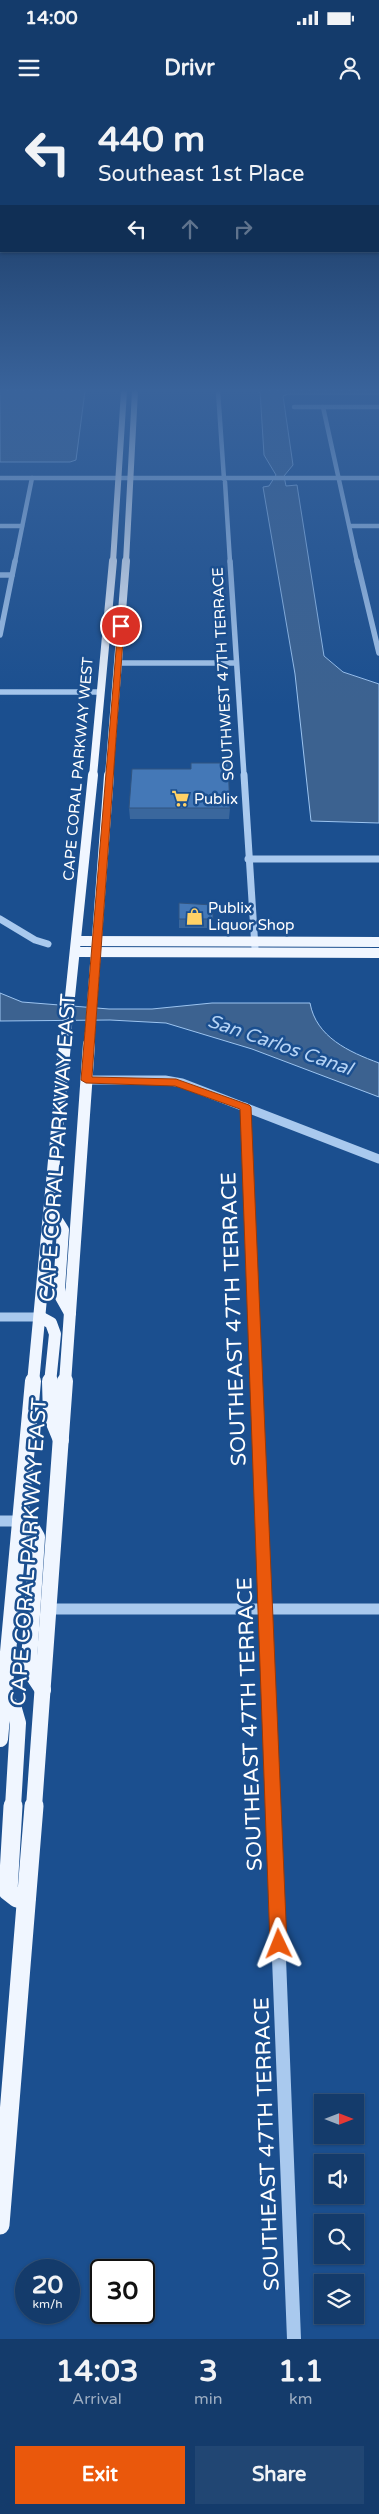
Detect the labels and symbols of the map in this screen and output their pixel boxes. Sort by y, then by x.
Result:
street label: SOUTHWEST 47TH TERRACE [208,567,238,781]
pin [100,605,142,647]
street label: CAPE CORAL PARKWAY WEST [59,656,97,882]
supermarket icon: Publix [170,789,190,809]
place label: Publix [194,790,238,808]
place label: Publix Liquor Shop [208,899,295,934]
shop icon: Publix Liquor Shop [184,907,204,927]
street label: CAPE CORAL PARKWAY EAST [35,993,81,1303]
water label: San Carlos Canal [205,1010,357,1081]
street label: SOUTHEAST 47TH TERRACE [216,1172,252,1466]
street label: CAPE CORAL PARKWAY EAST [6,1397,52,1707]
street label: SOUTHEAST 47TH TERRACE [232,1577,268,1871]
position arrow [252,1917,304,1969]
street label: SOUTHEAST 47TH TERRACE [249,1997,285,2291]
north arrow [314,2094,364,2144]
speed limit sign: 30 [90,2259,155,2324]

